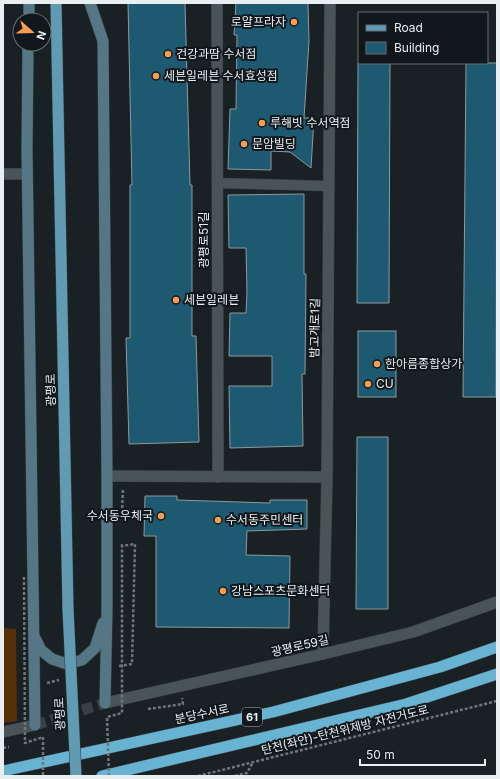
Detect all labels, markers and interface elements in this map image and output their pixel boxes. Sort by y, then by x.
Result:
north arrow [12,12,52,52]
legend [358,12,488,64]
place label: 로얄프라자 [231,14,286,29]
marker: 로얄프라자 [289,17,299,27]
text: Road [394,20,423,35]
text: N [33,29,49,42]
text: Building [394,40,439,55]
place label: 건강과땀 수서점 [176,46,257,61]
marker: 건강과땀 수서점 [163,49,173,59]
place label: 세븐일레븐 수서효성점 [164,68,278,83]
marker: 세븐일레븐 수서효성점 [151,71,161,81]
place label: 루해빗 수서역점 [270,115,351,130]
marker: 루해빗 수서역점 [257,118,267,128]
place label: 문암빌딩 [252,136,296,151]
marker: 문암빌딩 [239,139,249,149]
street label: 광평로51길 [196,212,211,268]
place label: 세븐일레븐 [184,292,239,307]
marker: 세븐일레븐 [171,295,181,305]
street label: 밤고개로1길 [306,298,323,358]
place label: 한아름종합상가 [385,356,462,371]
marker: 한아름종합상가 [372,359,382,369]
street label: 광평로 [43,373,58,407]
place label: CU [376,376,394,391]
marker: CU [363,379,373,389]
place label: 수서동우체국 [87,508,153,523]
marker: 수서동우체국 [156,511,166,521]
place label: 수서동주민센터 [226,512,303,527]
marker: 수서동주민센터 [213,515,223,525]
place label: 강남스포츠문화센터 [231,583,330,598]
marker: 강남스포츠문화센터 [218,586,228,596]
street label: 광평로59길 [270,632,330,659]
street label: 광평로 [51,697,68,731]
street label: 분당수서로 [173,700,230,727]
street label: 탄천(좌안)-탄천위제방 자전거도로 [260,701,430,758]
road number: 61 [242,708,262,726]
scale bar [360,741,485,767]
text: 50 m [366,747,395,762]

